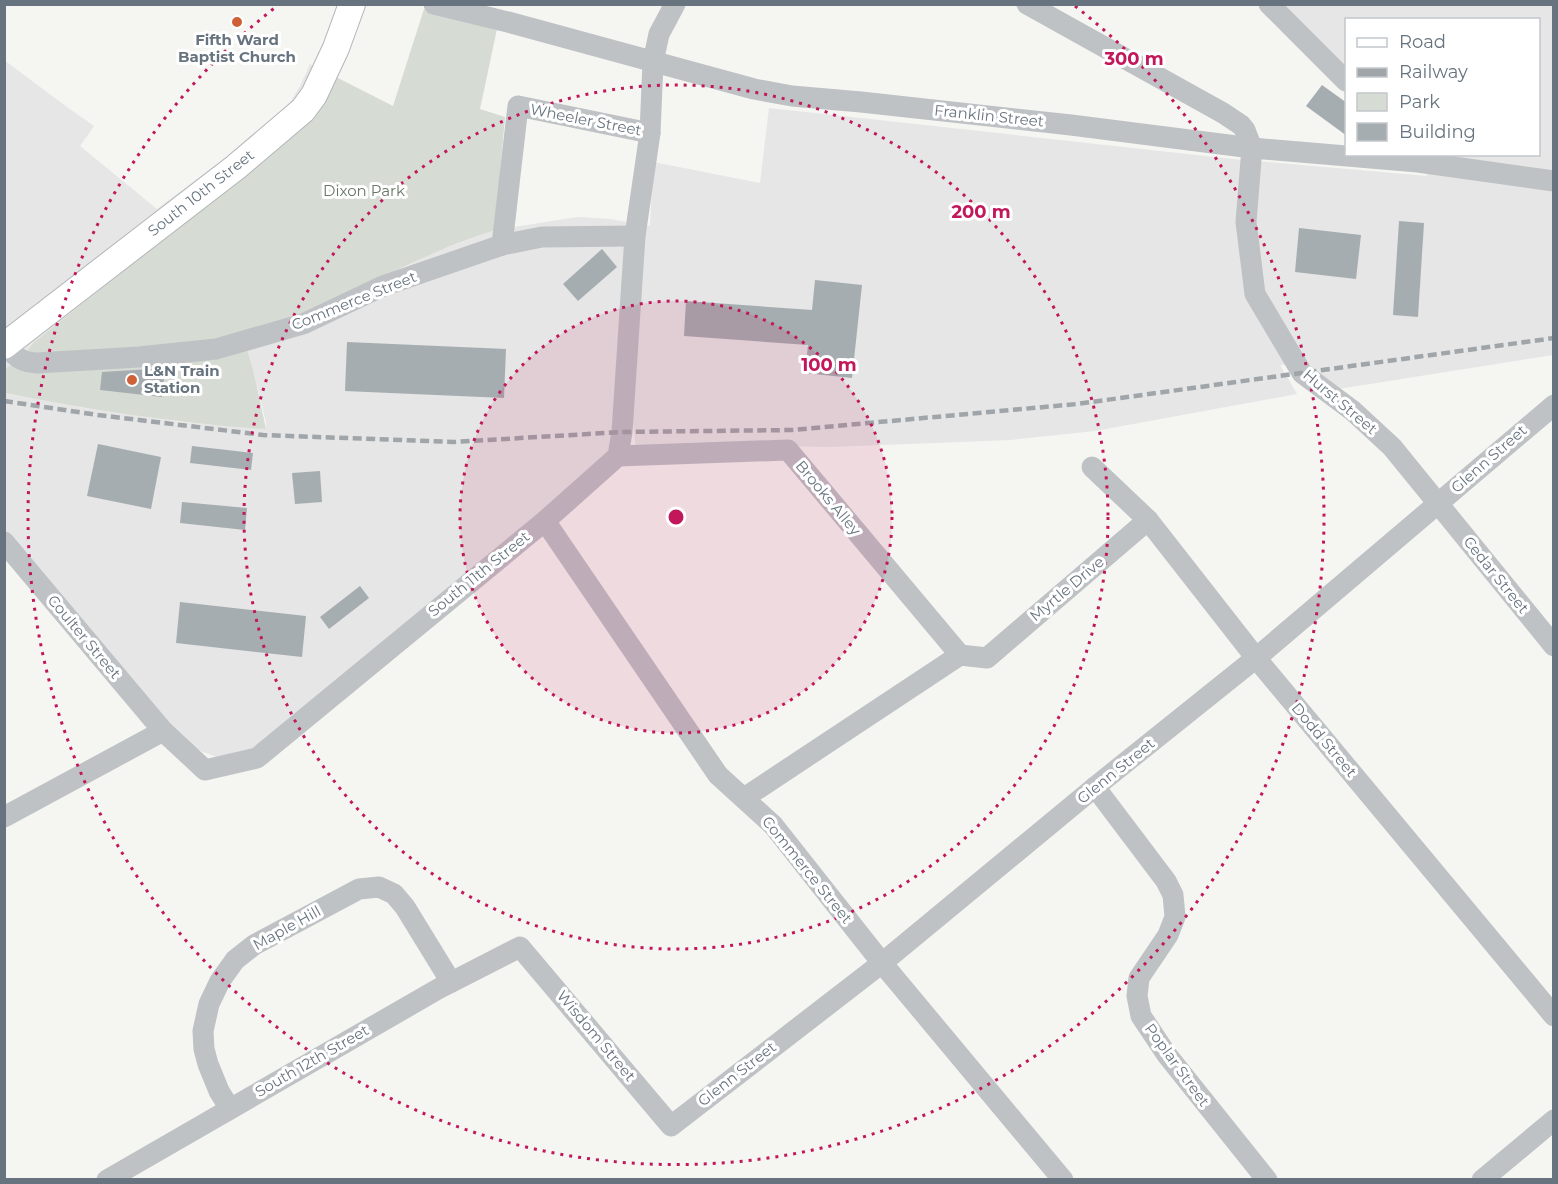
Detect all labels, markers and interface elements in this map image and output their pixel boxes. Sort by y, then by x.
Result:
marker: Fifth Ward Baptist Church [230,15,244,29]
legend [1345,18,1540,156]
place label: Fifth Ward Baptist Church [178,30,296,66]
text: Road [1399,31,1446,53]
text: 300 m [1103,48,1164,70]
text: Railway [1399,61,1468,83]
text: Park [1399,91,1440,113]
street label: Wheeler Street [529,99,643,140]
street label: Franklin Street [933,100,1045,131]
text: Building [1399,121,1476,143]
street label: South 10th Street [144,145,258,240]
park label: Dixon Park [323,181,405,200]
text: 200 m [951,201,1011,223]
street label: Commerce Street [289,267,419,334]
text: 100 m [801,354,857,376]
place label: L&N Train Station [144,361,220,397]
street label: Hurst Street [1299,365,1381,438]
marker: L&N Train Station [125,373,139,387]
street label: Glenn Street [1447,421,1530,497]
street label: Brooks Alley [792,456,866,540]
centre of rings [666,507,686,527]
street label: South 11th Street [424,527,533,620]
street label: Cedar Street [1460,532,1533,617]
street label: Myrtle Drive [1026,552,1108,625]
street label: Coulter Street [44,591,125,683]
street label: Dodd Street [1288,699,1361,781]
street label: Glenn Street [1073,734,1158,808]
street label: Commerce Street [758,812,857,927]
street label: Maple Hill [249,901,324,954]
street label: Wisdom Street [553,986,640,1085]
street label: Poplar Street [1141,1019,1214,1110]
street label: South 12th Street [251,1020,372,1101]
street label: Glenn Street [694,1037,780,1110]

